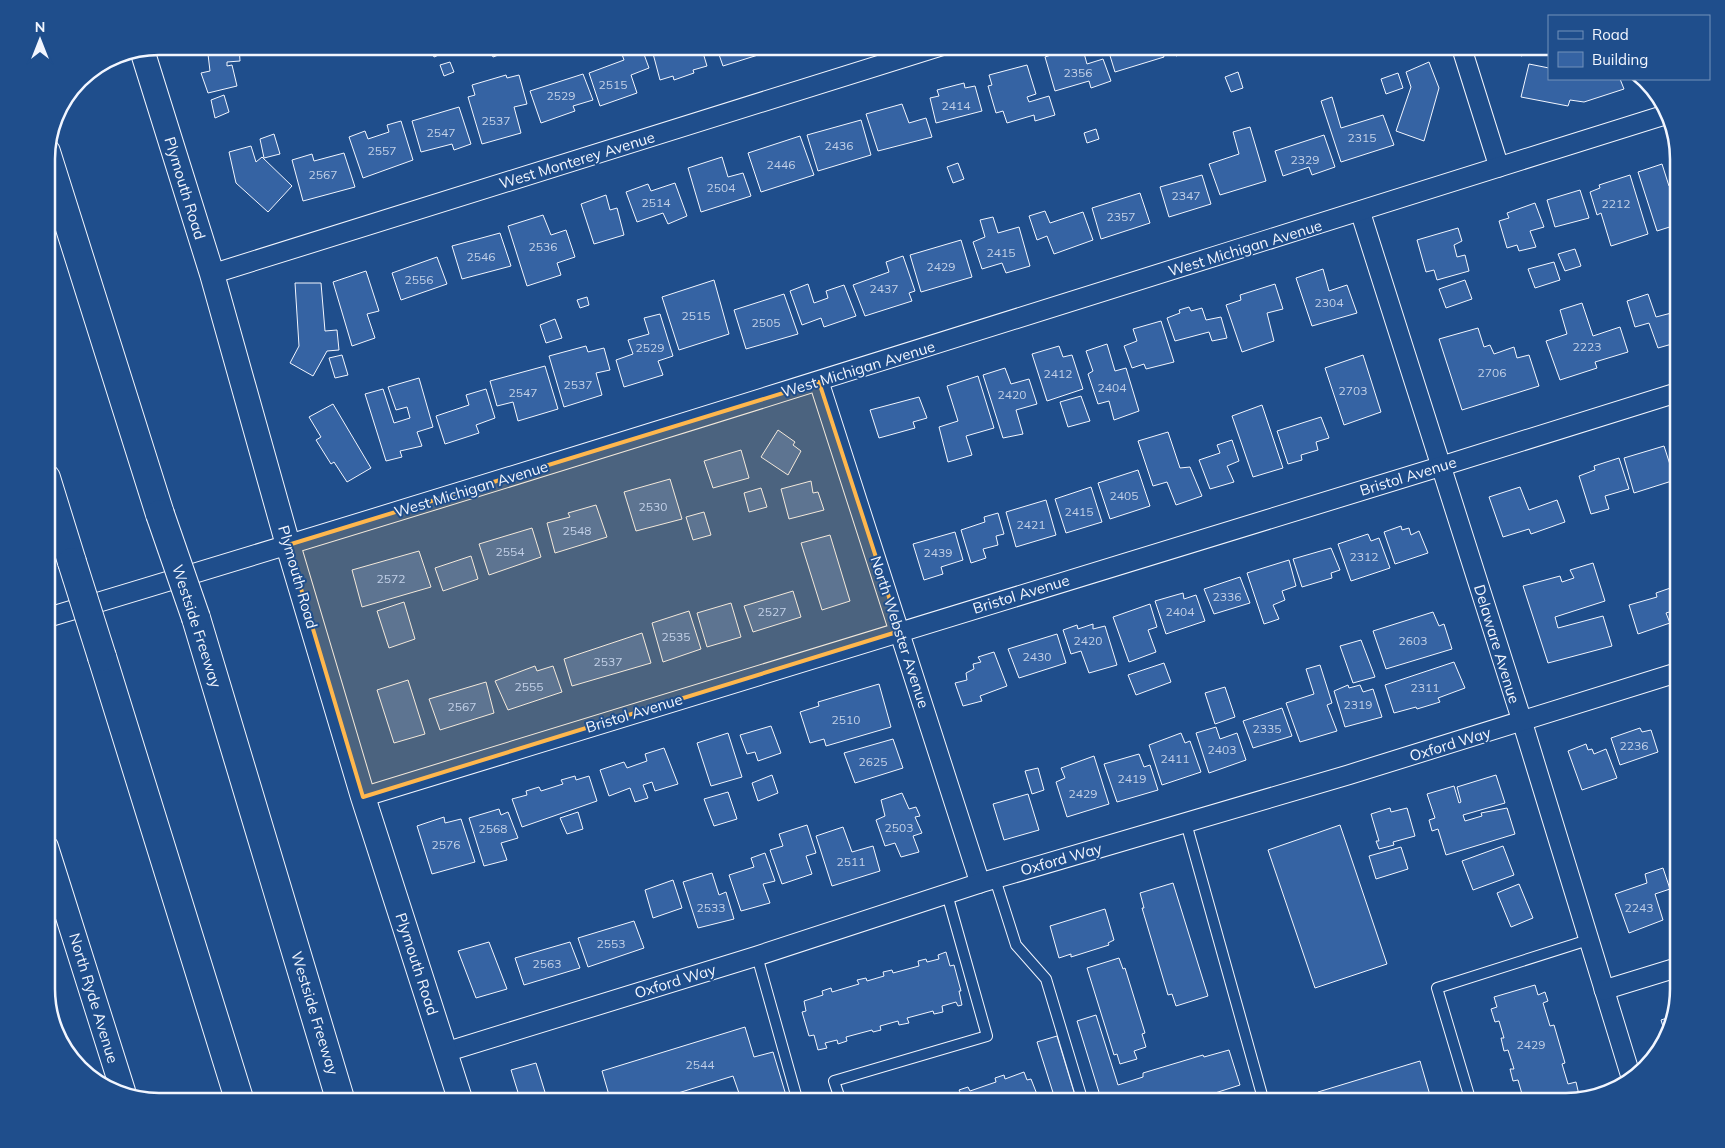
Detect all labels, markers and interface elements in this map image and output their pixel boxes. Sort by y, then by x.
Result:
north arrow [15,15,65,65]
legend [1548,15,1710,80]
text: N [35,18,45,36]
text: Road [1592,25,1629,44]
text: Building [1592,50,1648,69]
house number: 2356 [1064,65,1092,80]
house number: 2515 [599,77,627,92]
house number: 2529 [547,88,575,103]
house number: 2414 [942,98,970,113]
house number: 2537 [482,113,510,128]
house number: 2547 [427,125,455,140]
street label: West Monterey Avenue [497,127,657,193]
house number: 2315 [1348,130,1376,145]
street label: Plymouth Road [160,134,210,242]
house number: 2436 [825,138,853,153]
house number: 2557 [368,143,396,158]
house number: 2329 [1291,152,1319,167]
house number: 2446 [767,157,795,172]
house number: 2567 [309,167,337,182]
house number: 2504 [707,180,735,195]
house number: 2347 [1172,188,1200,203]
house number: 2514 [642,195,670,210]
house number: 2212 [1602,196,1630,211]
house number: 2357 [1107,209,1135,224]
street label: West Michigan Avenue [1166,216,1324,280]
house number: 2536 [529,239,557,254]
house number: 2415 [987,245,1015,260]
house number: 2546 [467,249,495,264]
house number: 2429 [927,259,955,274]
house number: 2556 [405,272,433,287]
house number: 2437 [870,281,898,296]
house number: 2304 [1315,295,1343,310]
house number: 2515 [682,308,710,323]
house number: 2505 [752,315,780,330]
street label: West Michigan Avenue [779,337,937,401]
house number: 2223 [1573,339,1601,354]
house number: 2529 [636,340,664,355]
house number: 2706 [1478,365,1506,380]
house number: 2412 [1044,366,1072,381]
house number: 2537 [564,377,592,392]
house number: 2404 [1098,380,1126,395]
house number: 2703 [1339,383,1367,398]
house number: 2547 [509,385,537,400]
house number: 2420 [998,387,1026,402]
street label: Bristol Avenue [1357,452,1459,500]
street label: West Michigan Avenue [392,457,550,521]
house number: 2405 [1110,488,1138,503]
house number: 2530 [639,499,667,514]
house number: 2415 [1065,504,1093,519]
house number: 2421 [1017,517,1045,532]
street label: Plymouth Road [274,523,322,631]
house number: 2548 [563,523,591,538]
house number: 2554 [496,544,524,559]
house number: 2439 [924,545,952,560]
house number: 2312 [1350,549,1378,564]
street label: North Webster Avenue [866,554,934,710]
street label: Westside Freeway [168,562,226,690]
street label: Bristol Avenue [970,570,1072,618]
house number: 2572 [377,571,405,586]
street label: Delaware Avenue [1470,582,1524,706]
house number: 2336 [1213,589,1241,604]
house number: 2527 [758,604,786,619]
house number: 2404 [1166,604,1194,619]
house number: 2535 [662,629,690,644]
house number: 2420 [1074,633,1102,648]
house number: 2603 [1399,633,1427,648]
house number: 2430 [1023,649,1051,664]
house number: 2537 [594,654,622,669]
house number: 2555 [515,679,543,694]
house number: 2311 [1411,680,1439,695]
street label: Bristol Avenue [583,689,685,737]
house number: 2319 [1344,697,1372,712]
house number: 2567 [448,699,476,714]
house number: 2510 [832,712,860,727]
house number: 2335 [1253,721,1281,736]
street label: Oxford Way [1407,723,1493,765]
house number: 2236 [1620,738,1648,753]
house number: 2403 [1208,742,1236,757]
house number: 2411 [1161,751,1189,766]
house number: 2625 [859,754,887,769]
house number: 2419 [1118,771,1146,786]
house number: 2429 [1069,786,1097,801]
house number: 2503 [885,820,913,835]
house number: 2568 [479,821,507,836]
house number: 2576 [432,837,460,852]
street label: Oxford Way [1018,838,1104,880]
house number: 2511 [837,854,865,869]
house number: 2533 [697,900,725,915]
house number: 2243 [1625,900,1653,915]
street label: Plymouth Road [392,910,442,1018]
street label: North Ryde Avenue [65,931,123,1065]
house number: 2553 [597,936,625,951]
street label: Westside Freeway [287,949,343,1077]
house number: 2563 [533,956,561,971]
street label: Oxford Way [632,960,718,1002]
house number: 2429 [1517,1037,1545,1052]
house number: 2544 [686,1057,714,1072]

